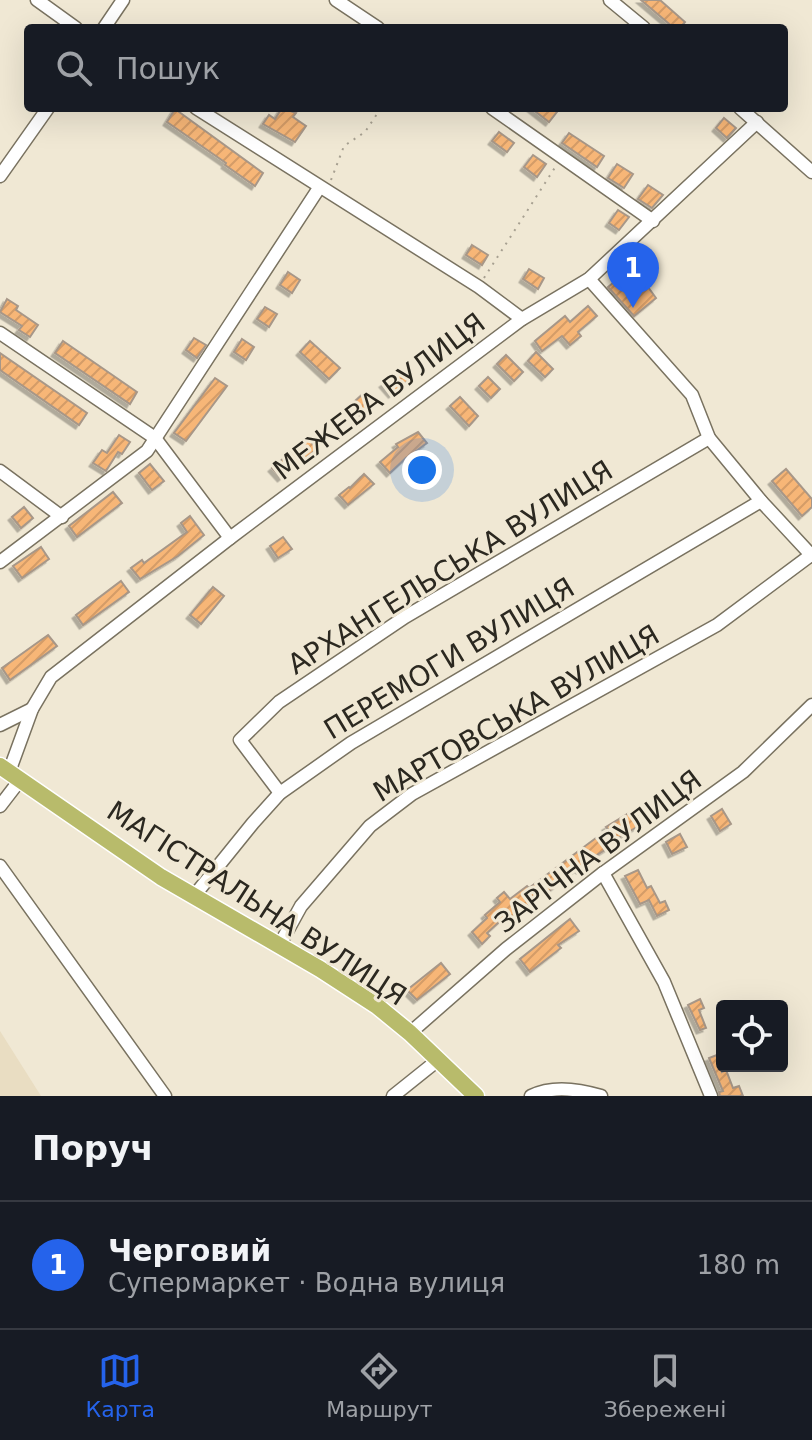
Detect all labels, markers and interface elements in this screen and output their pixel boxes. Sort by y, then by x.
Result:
search box [24,24,788,112]
icon: search [52,46,96,90]
text: Пошук [116,51,220,86]
pin: 1 [607,242,659,308]
street label: МЕЖЕВА ВУЛИЦЯ [267,306,492,487]
your location [402,450,442,490]
street label: АРХАНГЕЛЬСЬКА ВУЛИЦЯ [282,454,619,681]
street label: ПЕРЕМОГИ ВУЛИЦЯ [318,571,580,746]
street label: МАРТОВСЬКА ВУЛИЦЯ [367,618,665,809]
street label: ЗАРІЧНА ВУЛИЦЯ [489,763,708,940]
street label: МАГІСТРАЛЬНА ВУЛИЦЯ [101,794,413,1013]
map controls [716,1000,788,1072]
button: locate [716,1000,788,1072]
text: Поруч [32,1128,154,1168]
text: Черговий [108,1233,271,1268]
text: 1 [49,1250,67,1280]
text: 180 m [697,1250,780,1280]
text: Супермаркет · Водна вулиця [108,1268,505,1298]
tab: Карта [86,1349,155,1422]
tab: Маршрут [326,1349,433,1422]
tab: Збережені [604,1349,726,1422]

